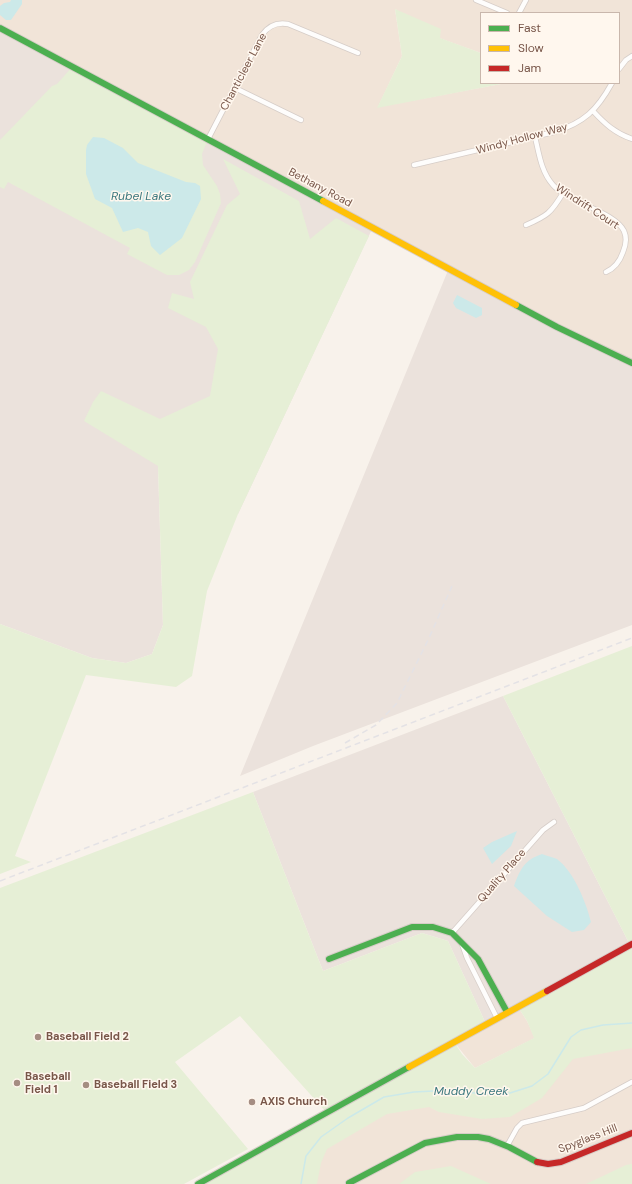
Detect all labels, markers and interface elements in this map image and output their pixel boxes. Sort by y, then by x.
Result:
legend [480,12,620,84]
text: Fast [518,20,541,36]
street label: Chanticleer Lane [218,31,270,113]
text: Slow [518,40,544,56]
text: Jam [518,60,541,76]
street label: Windy Hollow Way [475,120,569,158]
street label: Bethany Road [286,166,354,210]
street label: Windrift Court [553,182,621,232]
water label: Rubel Lake [111,190,171,204]
street label: Quality Place [475,847,529,905]
place label: Baseball Field 2 [46,1030,129,1044]
marker: Baseball Field 2 [33,1032,43,1042]
place label: Baseball Field 1 [25,1070,70,1096]
marker: Baseball Field 1 [12,1078,22,1088]
place label: Baseball Field 3 [94,1078,177,1092]
marker: Baseball Field 3 [81,1080,91,1090]
water label: Muddy Creek [434,1085,508,1099]
place label: AXIS Church [260,1095,327,1109]
marker: AXIS Church [247,1097,257,1107]
street label: Spyglass Hill [557,1122,619,1156]

